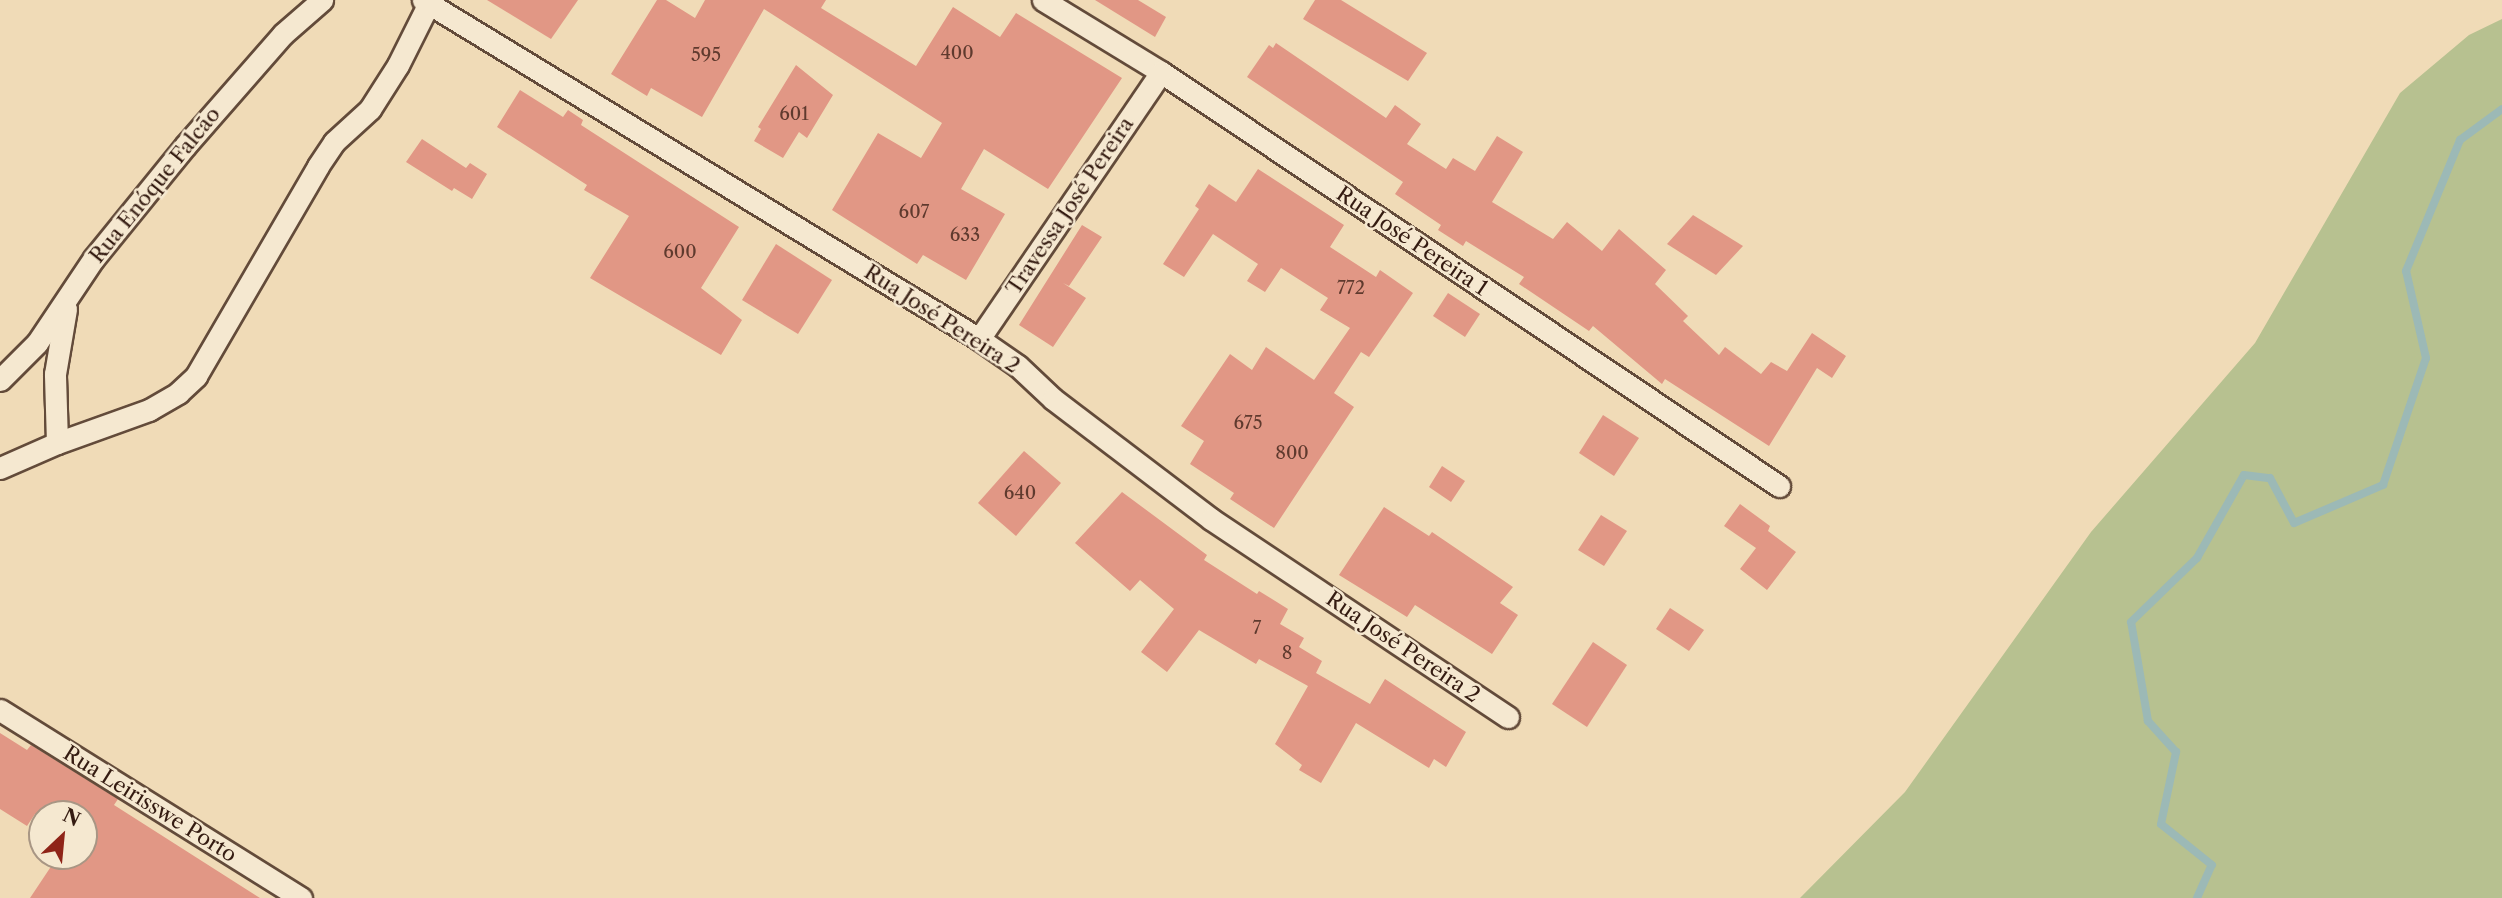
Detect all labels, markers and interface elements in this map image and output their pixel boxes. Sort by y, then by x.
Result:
house number: 400 [940,42,974,64]
house number: 595 [691,44,721,66]
street label: Rua Enóque Falcão [84,102,226,268]
house number: 601 [779,103,809,125]
street label: Travessa José Pereira [1001,112,1139,300]
street label: Rua José Pereira 1 [1331,181,1493,301]
house number: 607 [899,201,929,223]
house number: 633 [950,224,980,246]
house number: 600 [663,241,697,263]
street label: Rua José Pereira 2 [859,259,1025,379]
house number: 772 [1337,277,1365,299]
house number: 675 [1234,412,1262,434]
house number: 800 [1275,442,1309,464]
house number: 640 [1004,482,1036,504]
street label: Rua José Pereira 2 [1321,586,1485,708]
house number: 7 [1253,617,1261,639]
house number: 8 [1282,642,1292,664]
street label: Rua Leirisswe Porto [59,740,241,868]
north arrow [28,800,98,870]
text: N [59,804,84,831]

